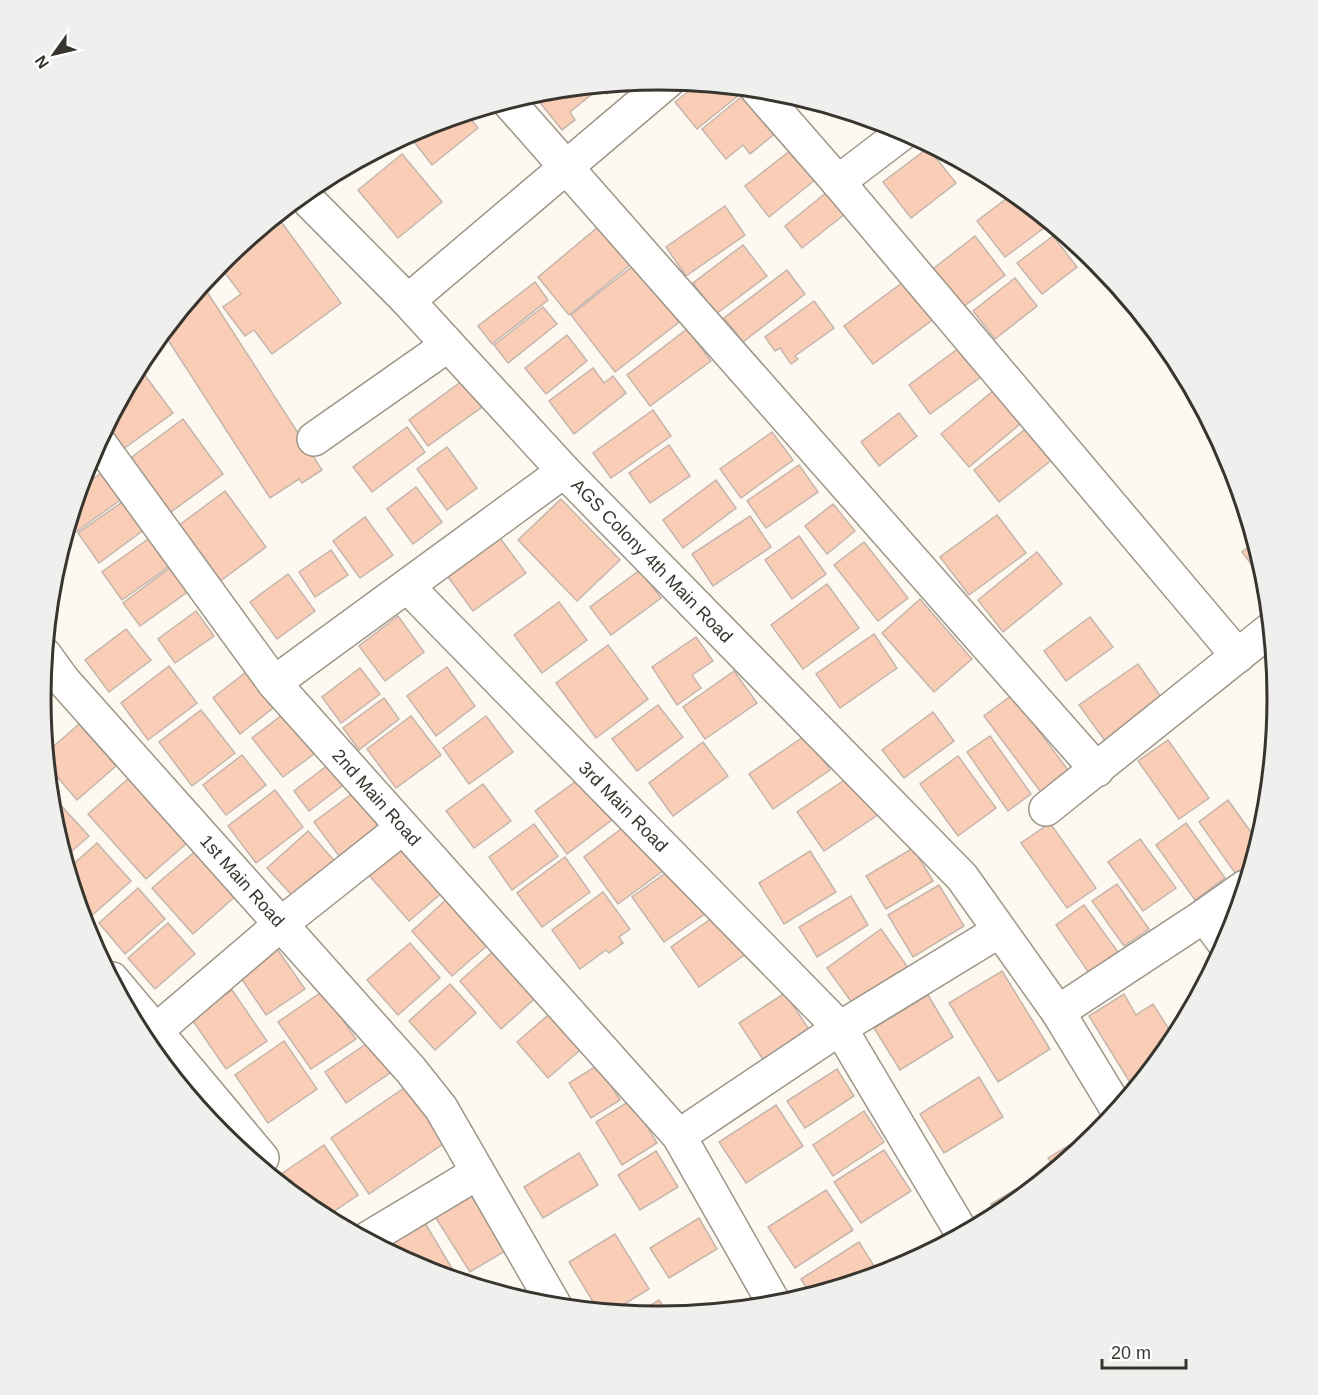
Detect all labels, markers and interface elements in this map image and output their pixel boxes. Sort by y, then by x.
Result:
north arrow [24,24,84,84]
text: N [32,53,52,72]
street label: AGS Colony 4th Main Road [567,475,737,647]
street label: 2nd Main Road [328,745,425,850]
street label: 3rd Main Road [575,758,672,856]
street label: 1st Main Road [196,831,288,931]
scale bar [1102,1332,1186,1370]
text: 20 m [1111,1343,1151,1363]

